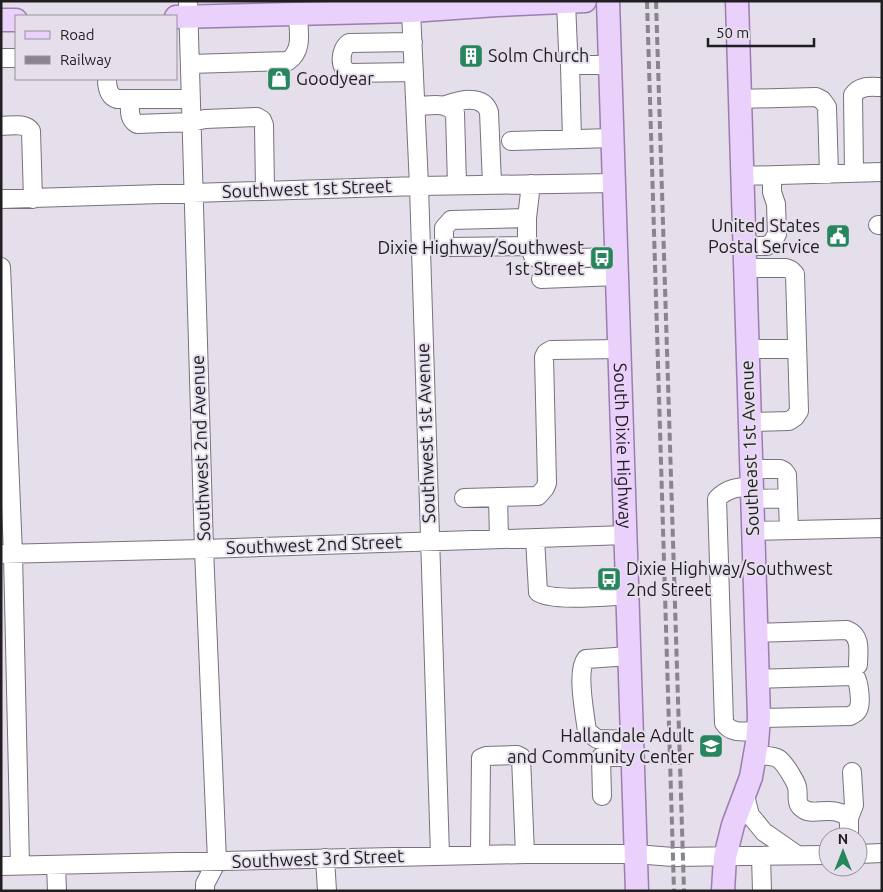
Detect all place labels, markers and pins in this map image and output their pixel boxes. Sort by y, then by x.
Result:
building icon: Solm Church [458,43,484,69]
place label: Solm Church [488,45,589,65]
shop icon: Goodyear [266,66,292,92]
place label: Goodyear [296,68,374,88]
place label: United States Postal Service [708,215,820,256]
public building icon: United States Postal Service [825,223,851,249]
place label: Dixie Highway/Southwest 1st Street [377,237,584,278]
bus stop icon: Dixie Highway/Southwest 1st Street [589,245,615,271]
place label: Dixie Highway/Southwest 2nd Street [626,558,833,599]
bus stop icon: Dixie Highway/Southwest 2nd Street [596,566,622,592]
place label: Hallandale Adult and Community Center [507,725,694,766]
school or university icon: Hallandale Adult and Community Center [698,733,724,759]

